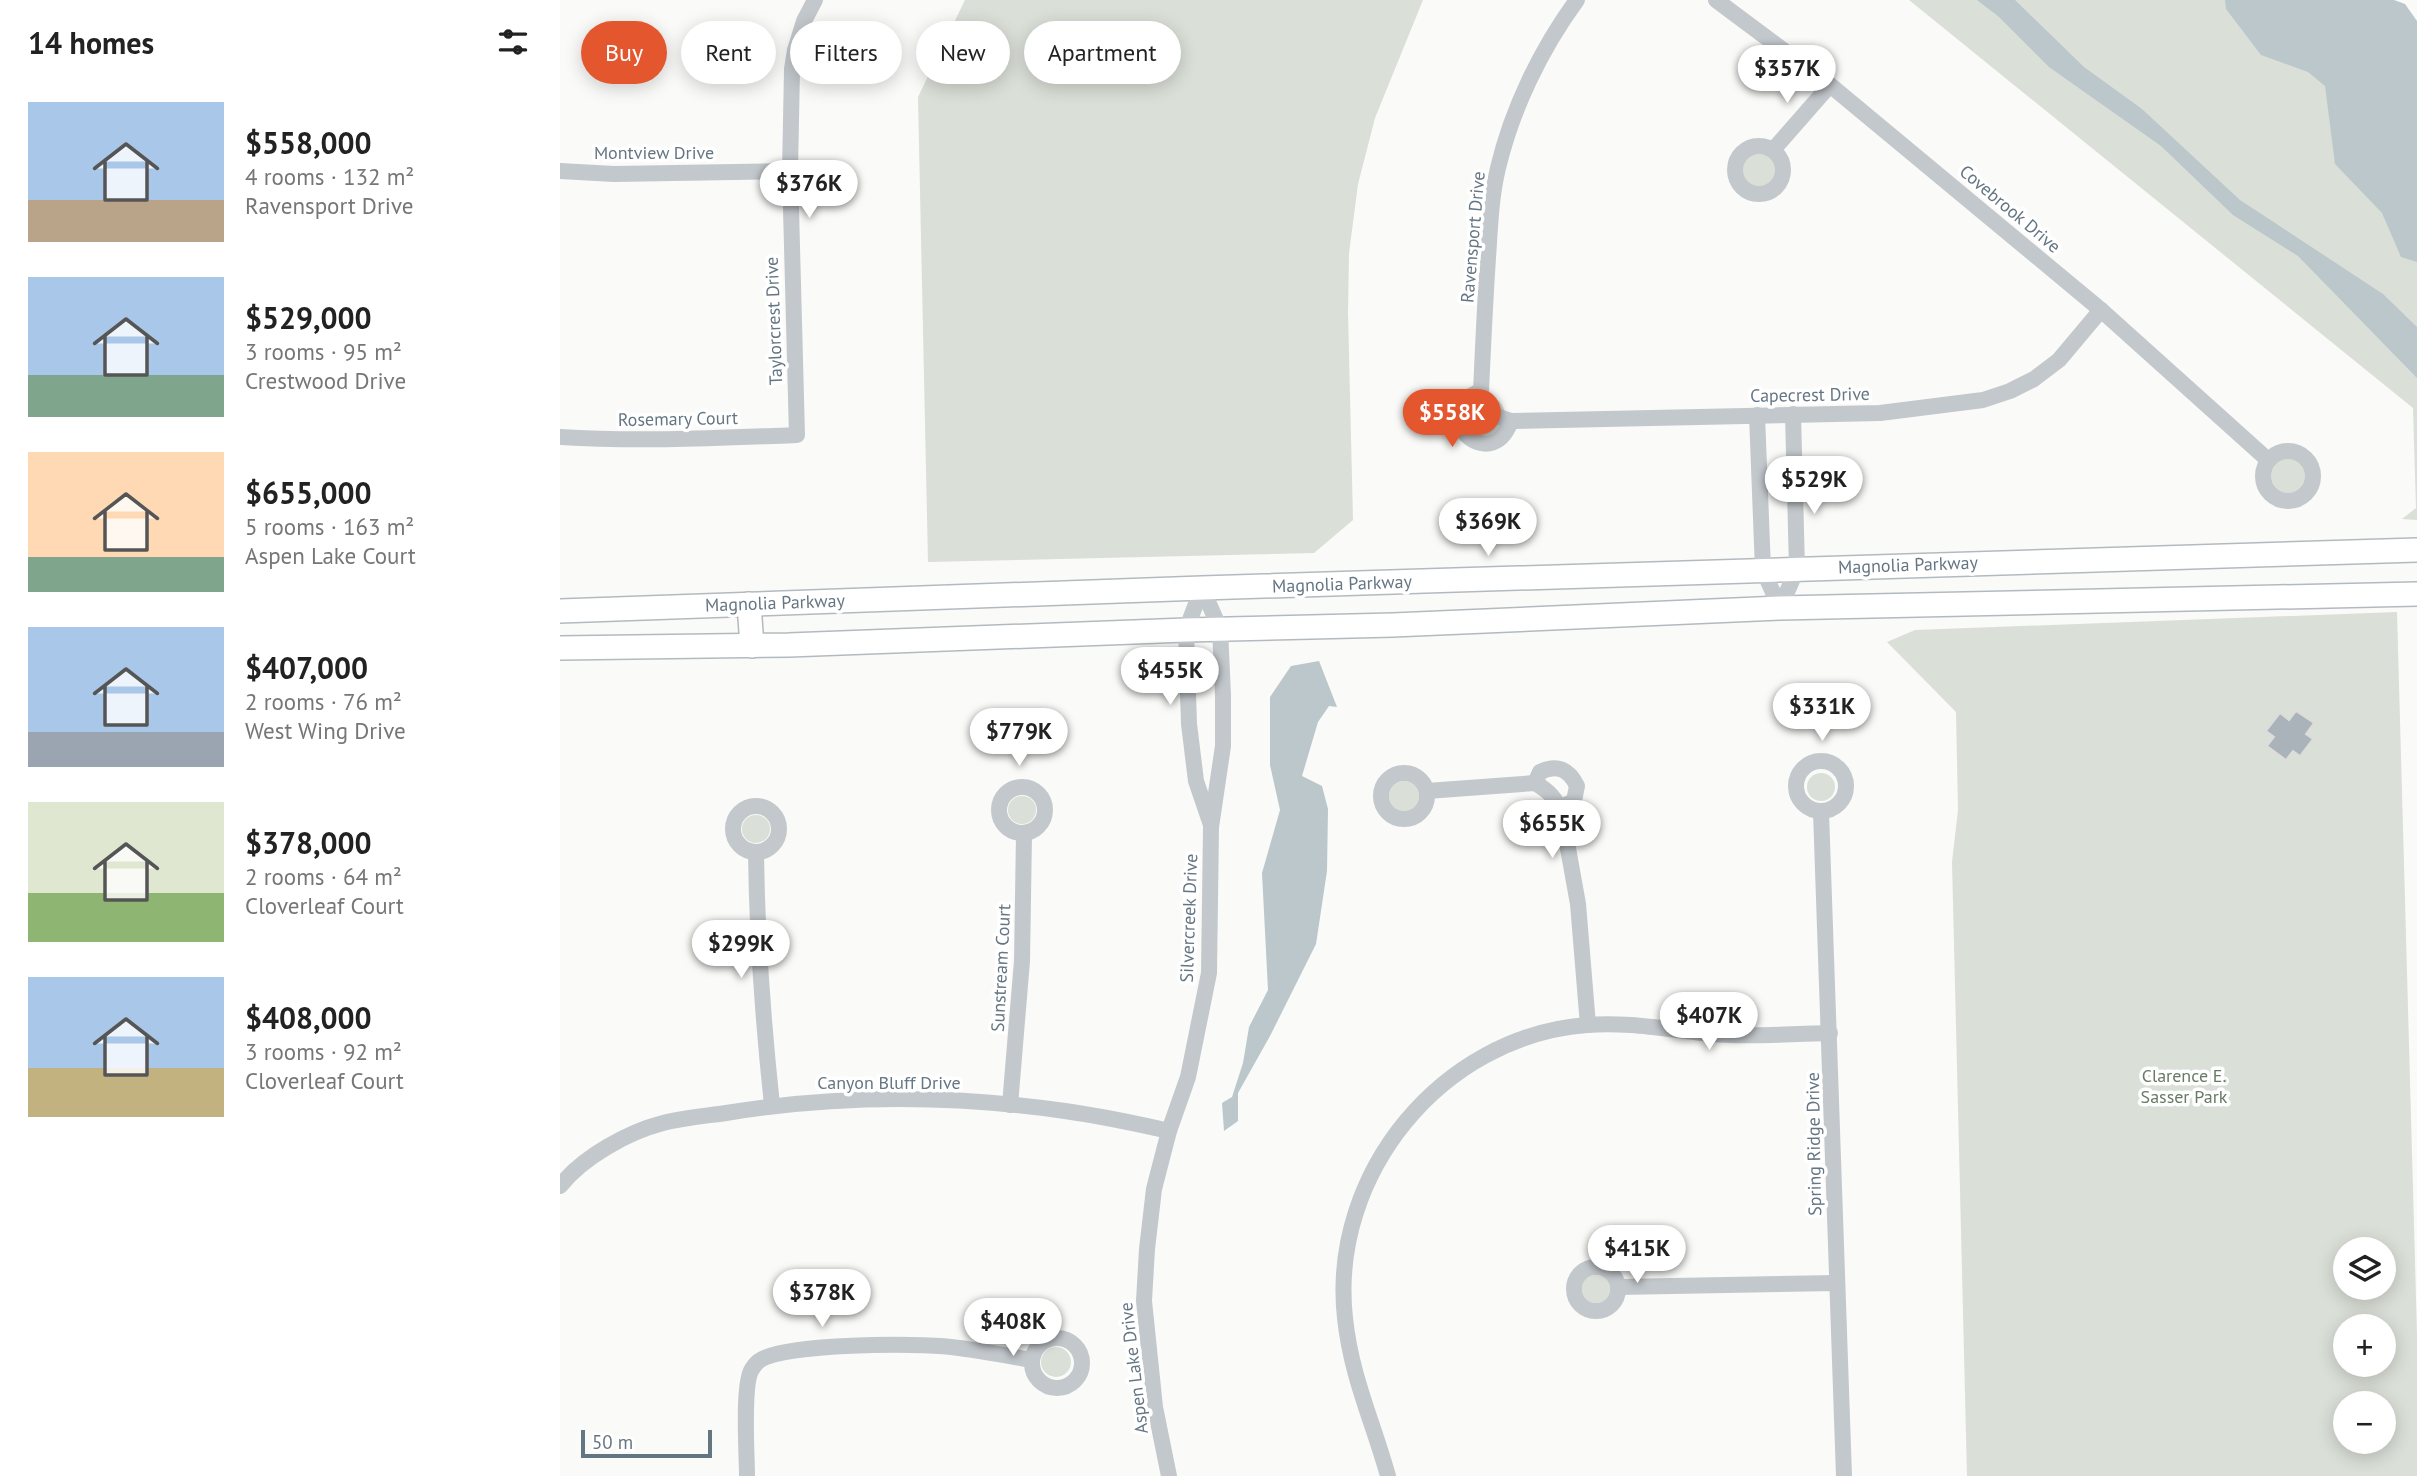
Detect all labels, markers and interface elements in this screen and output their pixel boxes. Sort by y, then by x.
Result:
chip: Buy [581,21,667,84]
chip: Rent [681,21,776,84]
chip: Filters [790,21,902,84]
chip: New [916,21,1010,84]
chip: Apartment [1024,21,1181,84]
text: 14 homes [28,23,154,62]
icon: filters [494,23,532,61]
pin: $357K [1738,46,1836,105]
text: $357K [1754,53,1820,82]
text: $558,000 [245,123,372,162]
icon: home [84,130,168,214]
street label: Montview Drive [594,141,714,164]
pin: $376K [760,160,858,220]
street label: Covebrook Drive [1955,160,2066,258]
text: 4 rooms · 132 m² [245,162,414,191]
text: $376K [776,168,842,197]
street label: Ravensport Drive [1455,170,1490,304]
text: Ravensport Drive [245,191,413,220]
street label: Taylorcrest Drive [760,256,787,386]
text: $529,000 [245,298,372,337]
icon: home [84,305,168,389]
text: 3 rooms · 95 m² [245,337,402,366]
text: Crestwood Drive [245,366,406,395]
street label: Capecrest Drive [1750,382,1870,407]
pin: $558K [1403,390,1501,449]
text: $558K [1419,397,1485,426]
street label: Rosemary Court [618,406,738,431]
pin: $529K [1765,456,1863,516]
text: $529K [1781,464,1847,493]
text: $655,000 [245,473,372,512]
icon: home [84,480,168,564]
pin: $369K [1439,498,1537,558]
text: $369K [1455,506,1521,535]
text: 5 rooms · 163 m² [245,512,414,541]
text: Aspen Lake Court [245,541,416,570]
street label: Magnolia Parkway [1838,551,1979,578]
street label: Magnolia Parkway [1272,570,1413,597]
street label: Magnolia Parkway [705,589,846,616]
text: $407,000 [245,648,368,687]
pin: $455K [1121,648,1219,707]
icon: home [84,655,168,739]
text: $455K [1137,655,1203,684]
pin: $331K [1773,684,1871,743]
text: 2 rooms · 76 m² [245,687,402,716]
text: $331K [1789,691,1855,720]
pin: $779K [970,708,1068,768]
text: West Wing Drive [245,716,406,745]
text: $779K [986,716,1052,745]
pin: $655K [1503,800,1601,860]
text: $655K [1519,808,1585,837]
text: $378,000 [245,823,372,862]
icon: home [84,830,168,914]
street label: Silvercreek Drive [1175,853,1202,983]
text: 2 rooms · 64 m² [245,862,402,891]
text: Cloverleaf Court [245,891,404,920]
street label: Sunstream Court [986,903,1015,1033]
pin: $299K [692,920,790,980]
text: $299K [708,928,774,957]
pin: $407K [1660,992,1758,1052]
text: $408,000 [245,998,372,1037]
text: $407K [1676,1000,1742,1029]
icon: home [84,1005,168,1089]
text: 3 rooms · 92 m² [245,1037,402,1066]
park label: Clarence E. Sasser Park [2141,1064,2228,1108]
text: Cloverleaf Court [245,1066,404,1095]
street label: Canyon Bluff Drive [817,1071,961,1094]
street label: Spring Ridge Drive [1801,1072,1826,1216]
pin: $415K [1588,1226,1686,1285]
text: $415K [1604,1233,1670,1262]
map controls [2333,1237,2396,1454]
button: layers [2333,1237,2396,1300]
pin: $378K [773,1270,871,1329]
text: $378K [789,1277,855,1306]
pin: $408K [964,1298,1062,1358]
street label: Aspen Lake Drive [1114,1301,1153,1435]
text: $408K [980,1306,1046,1335]
button: + [2333,1314,2396,1377]
button: − [2333,1391,2396,1454]
scale bar [581,1427,712,1459]
text: 50 m [592,1430,633,1454]

